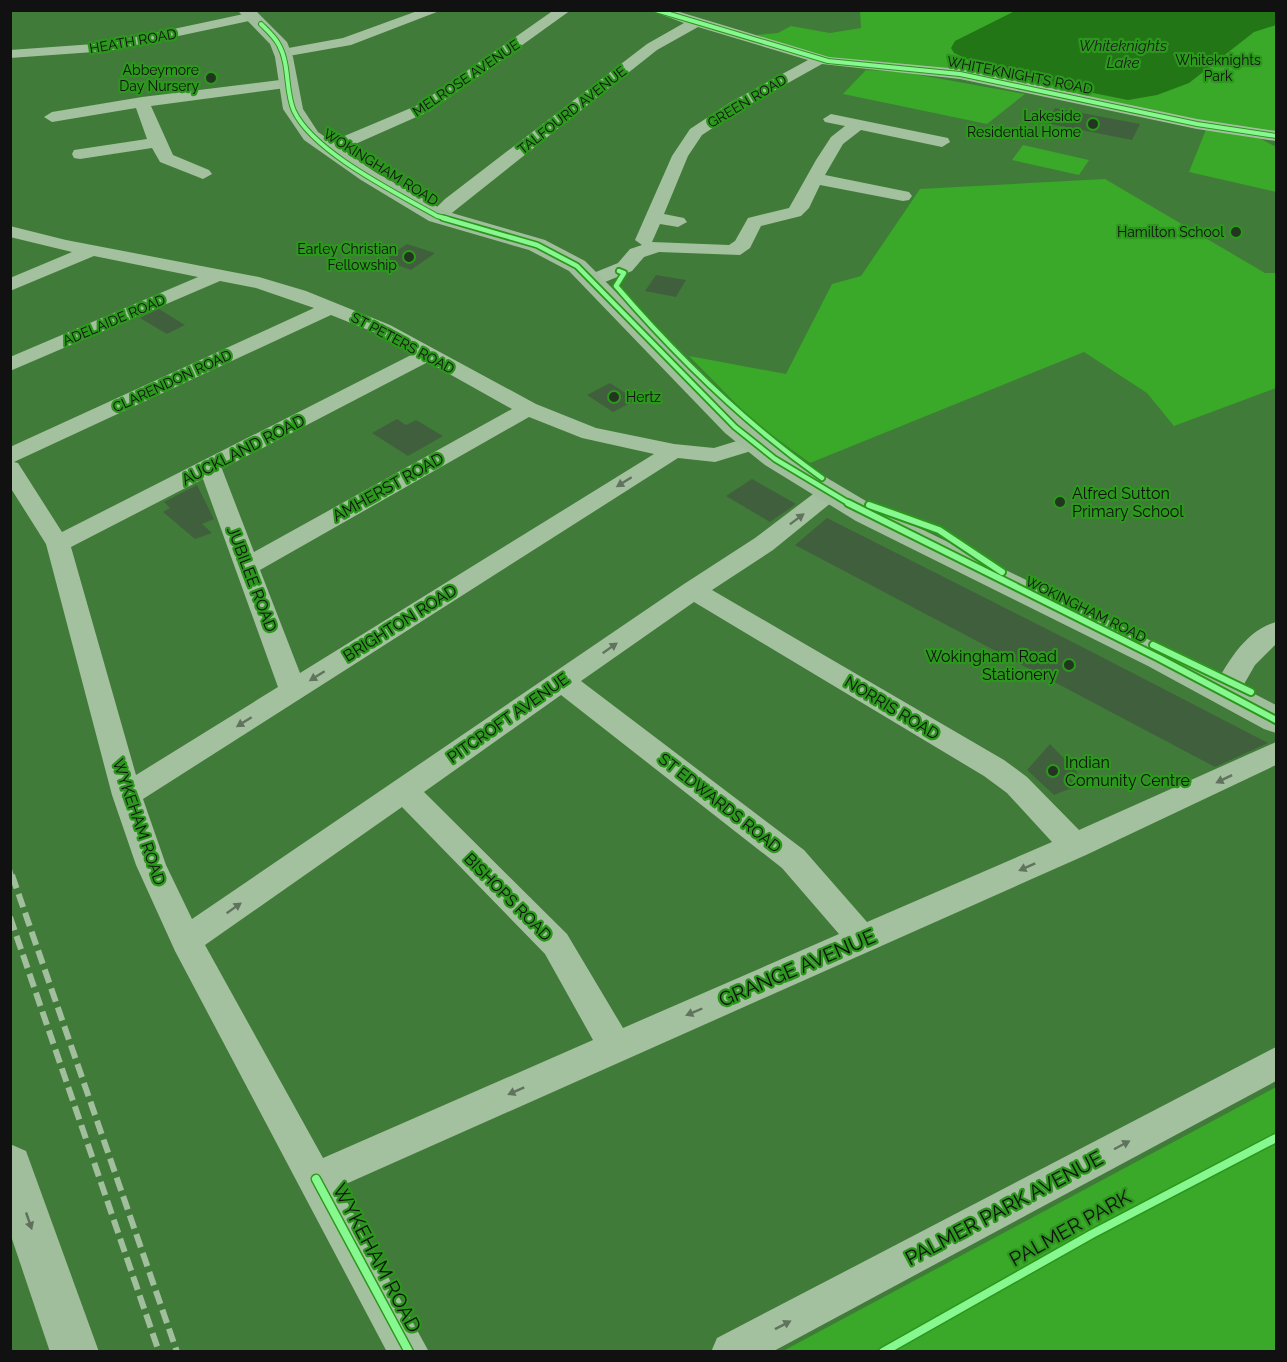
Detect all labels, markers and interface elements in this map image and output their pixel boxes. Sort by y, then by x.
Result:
street label: HEATH ROAD [88,25,178,57]
street label: MELROSE AVENUE [410,36,522,120]
water label: Whiteknights Lake [1079,37,1167,72]
park label: Whiteknights Park [1175,52,1261,84]
street label: WHITEKNIGHTS ROAD [946,53,1094,97]
place label: Abbeymore Day Nursery [119,62,199,94]
street label: TALFOURD AVENUE [515,63,629,157]
marker: Abbeymore Day Nursery [204,71,218,85]
street label: GREEN ROAD [705,71,789,131]
place label: Lakeside Residential Home [967,108,1081,140]
marker: Lakeside Residential Home [1086,117,1100,131]
street label: WOKINGHAM ROAD [321,125,441,209]
place label: Hamilton School [1117,224,1224,240]
marker: Hamilton School [1229,225,1243,239]
place label: Earley Christian Fellowship [297,241,397,273]
marker: Earley Christian Fellowship [402,250,416,264]
street label: ADELAIDE ROAD [60,291,168,349]
street label: ST PETERS ROAD [349,309,457,377]
street label: CLARENDON ROAD [110,346,234,416]
place label: Hertz [626,389,661,405]
marker: Hertz [607,390,621,404]
street label: AUCKLAND ROAD [178,411,308,489]
street label: AMHERST ROAD [329,449,447,525]
one-way arrow [616,477,632,488]
place label: Alfred Sutton Primary School [1072,484,1184,521]
marker: Alfred Sutton Primary School [1053,495,1067,509]
one-way arrow [788,513,804,525]
street label: JUBILEE ROAD [223,523,281,635]
street label: WOKINGHAM ROAD [1023,573,1149,645]
street label: BRIGHTON ROAD [340,580,460,666]
one-way arrow [601,642,617,654]
place label: Wokingham Road Stationery [925,647,1057,684]
marker: Wokingham Road Stationery [1062,658,1076,672]
street label: PITCROFT AVENUE [444,669,573,767]
one-way arrow [309,670,325,681]
street label: NORRIS ROAD [841,672,943,744]
one-way arrow [236,716,252,727]
street label: ST EDWARDS ROAD [655,749,785,857]
place label: Indian Comunity Centre [1065,753,1190,790]
street label: WYKEHAM ROAD [108,756,170,888]
marker: Indian Comunity Centre [1046,764,1060,778]
one-way arrow [1215,774,1232,784]
street label: BISHOPS ROAD [460,849,556,945]
one-way arrow [1017,862,1035,872]
one-way arrow [226,903,242,914]
street label: GRANGE AVENUE [715,924,879,1012]
one-way arrow [685,1007,703,1017]
one-way arrow [507,1086,524,1095]
one-way arrow [1114,1140,1131,1150]
street label: PALMER PARK AVENUE [901,1145,1107,1271]
street label: WYKEHAM ROAD [328,1179,426,1337]
street label: PALMER PARK [1005,1185,1135,1271]
one-way arrow [25,1212,35,1230]
one-way arrow [774,1320,791,1329]

